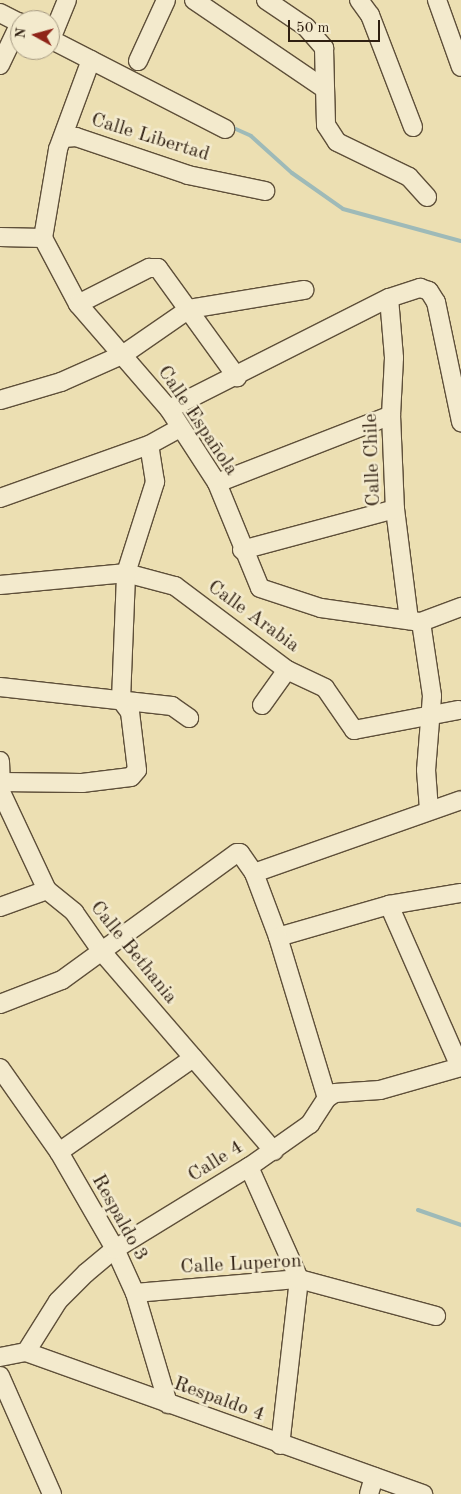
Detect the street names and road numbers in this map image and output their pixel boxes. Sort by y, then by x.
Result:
street label: Calle Libertad [88,109,212,167]
street label: Calle Española [151,361,243,481]
street label: Calle Chile [359,413,387,507]
street label: Calle Arabia [202,576,304,658]
street label: Calle Bethania [84,897,182,1009]
street label: Calle 4 [184,1136,248,1188]
street label: Respaldo 3 [85,1170,153,1266]
street label: Calle Luperon [180,1250,302,1280]
street label: Respaldo 4 [170,1372,268,1428]

